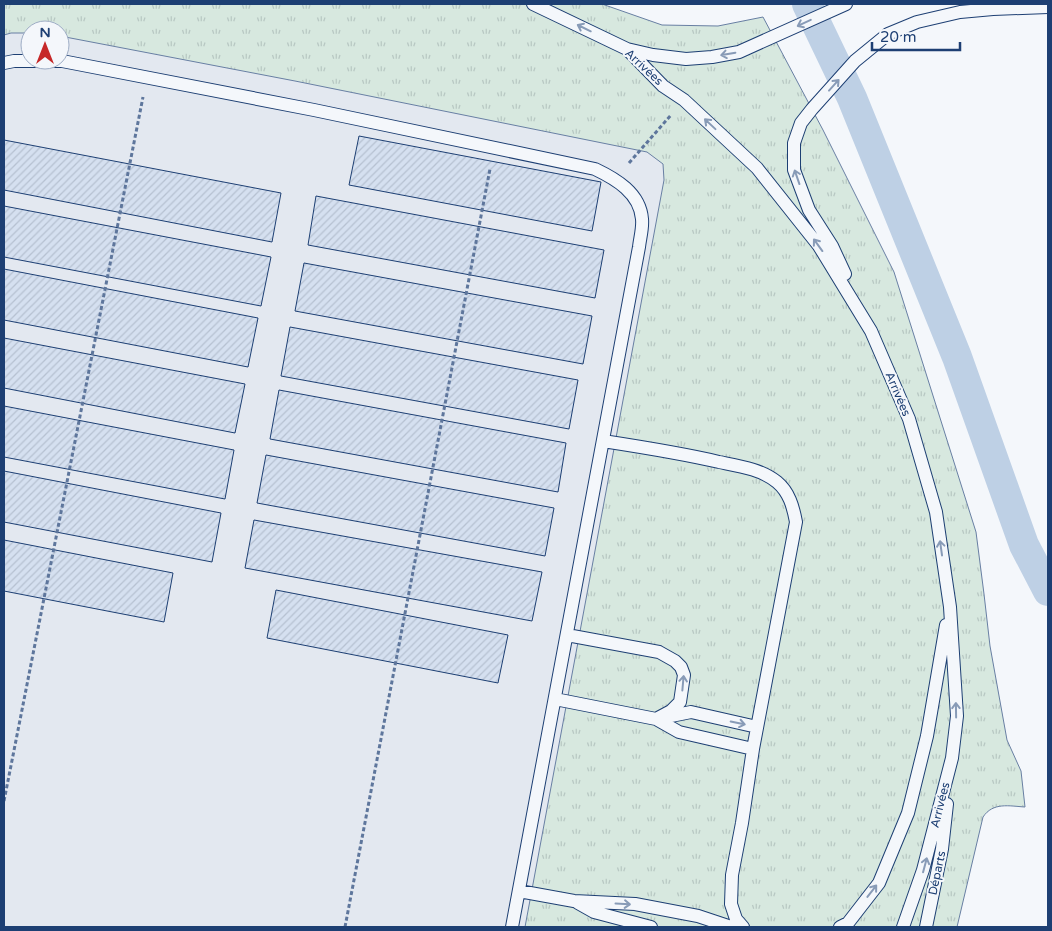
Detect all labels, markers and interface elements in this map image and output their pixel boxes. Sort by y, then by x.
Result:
one-way arrow [797,18,812,28]
north arrow [20,20,70,70]
scale bar [872,20,960,52]
one-way arrow [576,23,591,33]
text: N [39,24,51,41]
text: 20 m [880,28,917,46]
street label: Arrivées [622,46,666,88]
one-way arrow [720,49,736,59]
one-way arrow [828,78,839,91]
one-way arrow [704,118,716,130]
one-way arrow [792,170,801,185]
one-way arrow [813,238,823,252]
street label: Arrivées [882,370,914,418]
one-way arrow [936,541,946,557]
one-way arrow [678,675,688,691]
one-way arrow [951,702,961,718]
one-way arrow [729,719,745,728]
street label: Arrivées [928,780,952,829]
street label: Départs [925,849,949,896]
one-way arrow [920,857,930,873]
one-way arrow [867,885,878,898]
one-way arrow [614,899,630,908]

